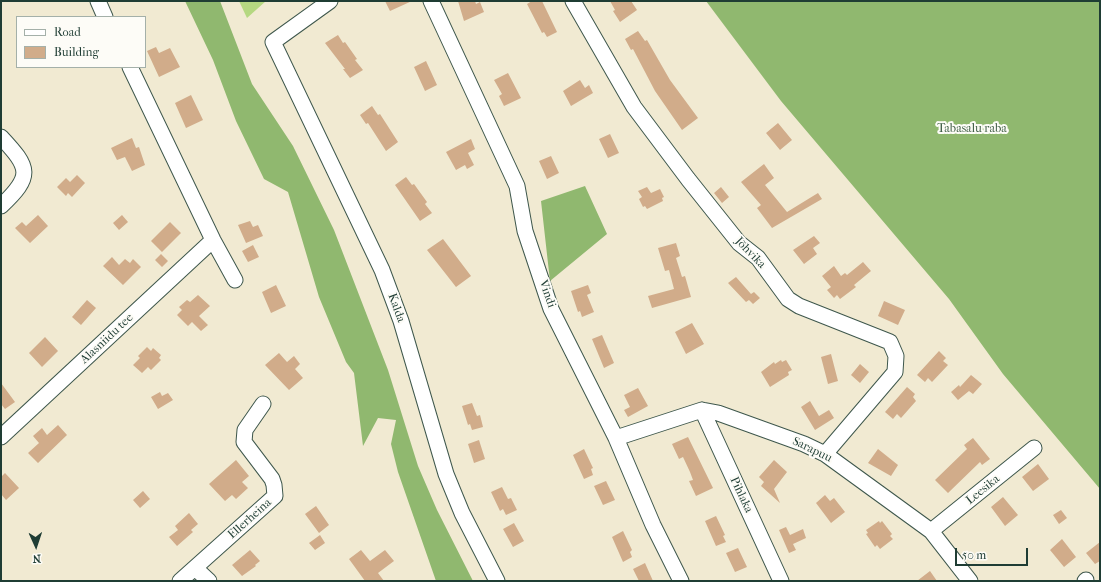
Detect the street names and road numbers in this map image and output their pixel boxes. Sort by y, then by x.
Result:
street label: Jõhvika [732,234,768,272]
street label: Vindi [536,278,558,310]
street label: Kalda [384,292,408,324]
street label: Alasniidu tee [78,311,136,367]
street label: Sarapuu [790,434,834,466]
street label: Leesika [963,472,1003,508]
street label: Pihlaka [726,475,756,515]
street label: Ellerheina [225,496,275,542]

